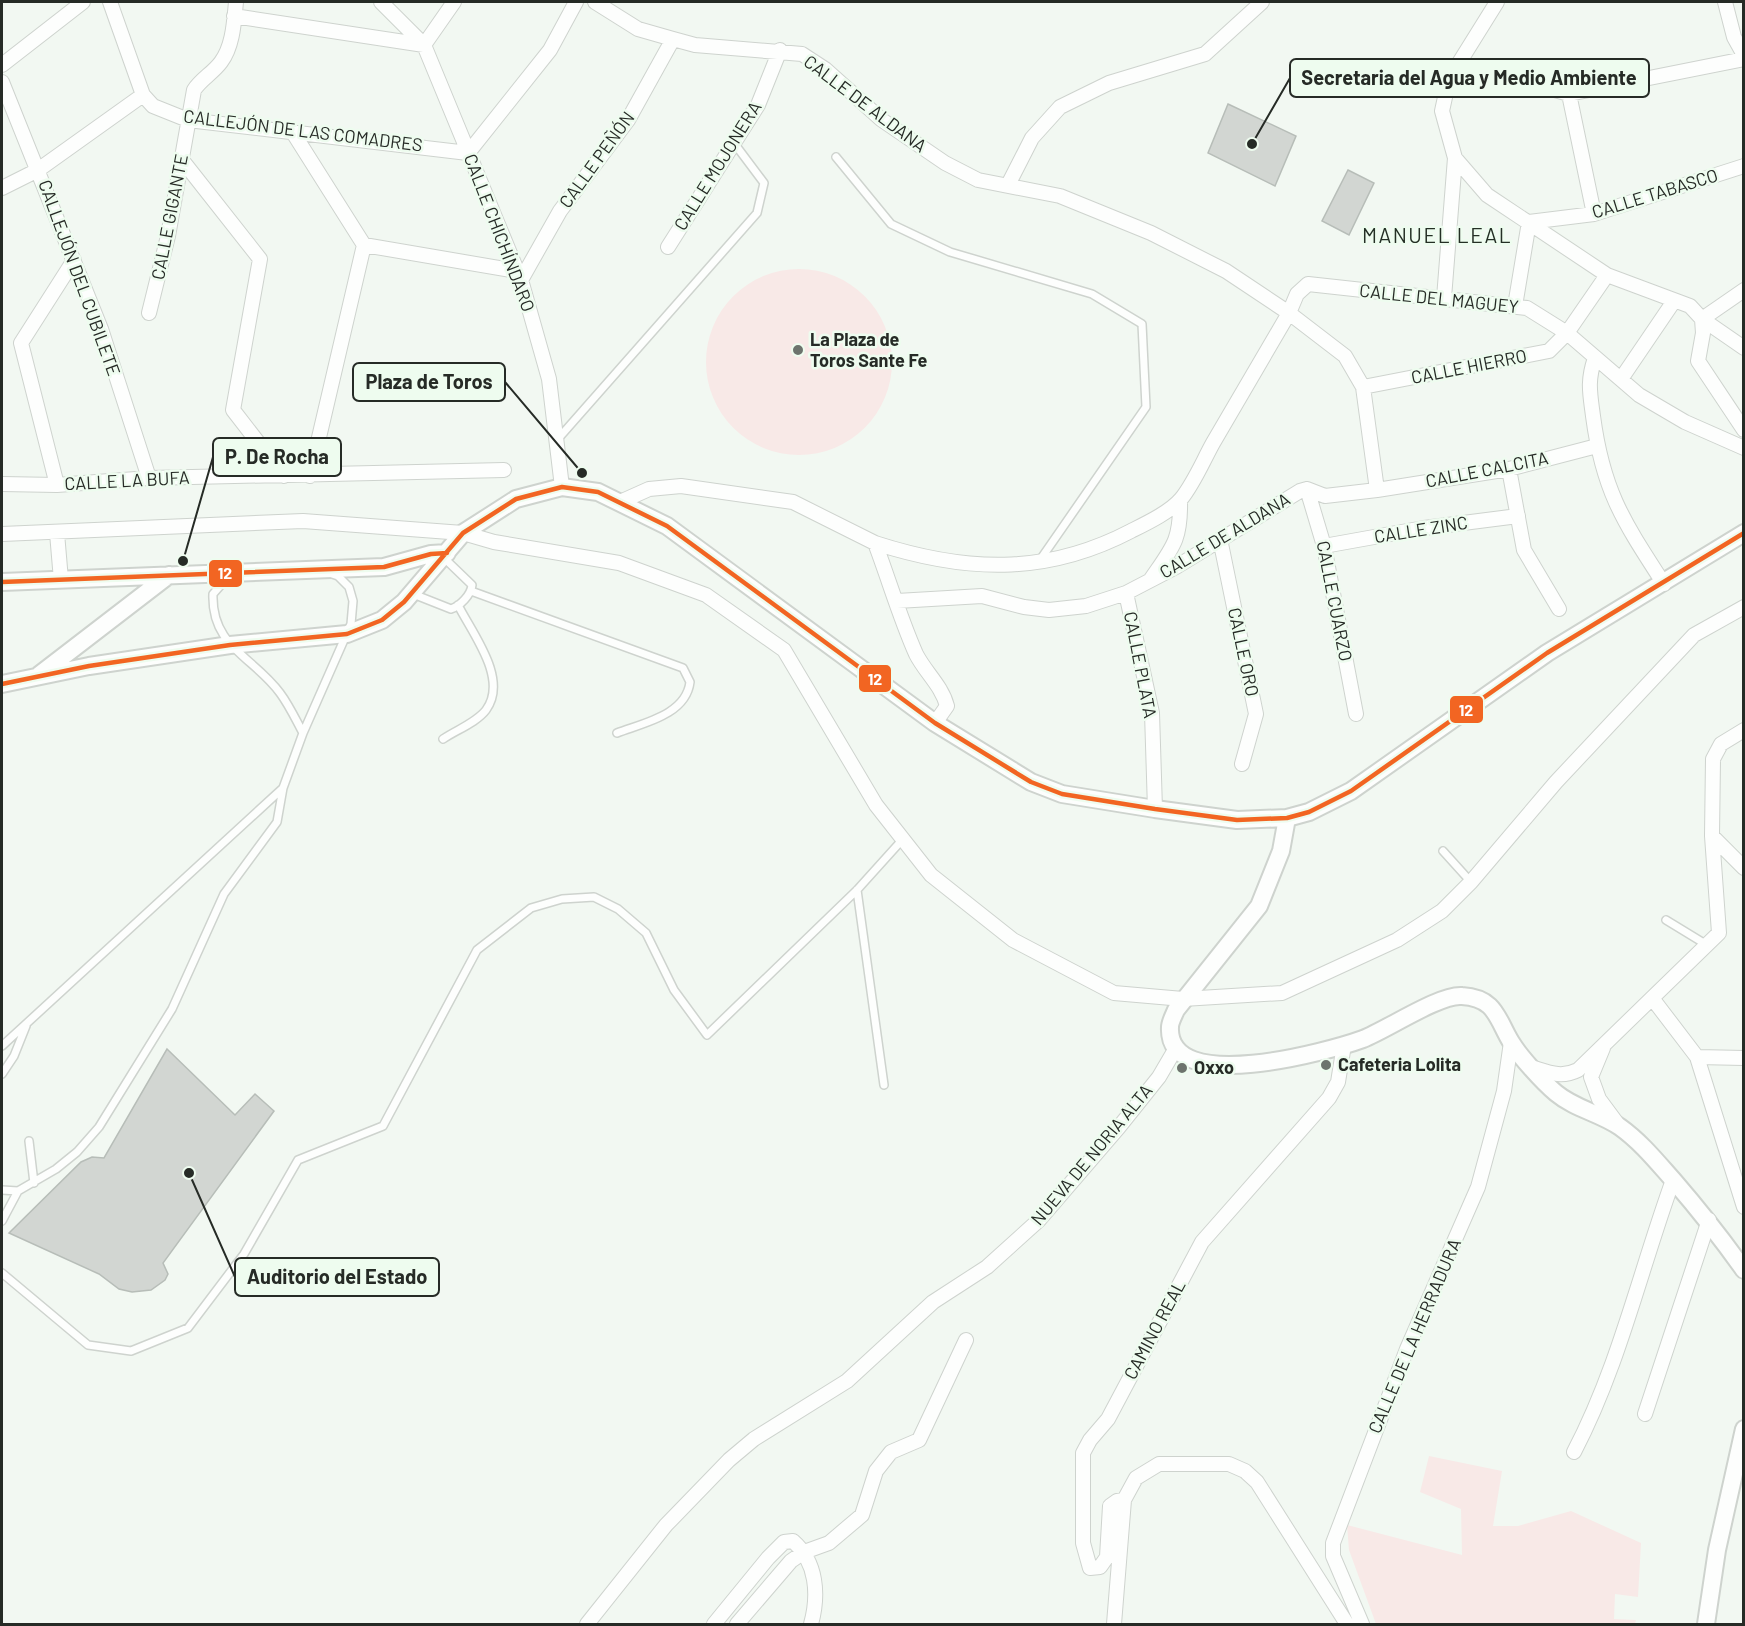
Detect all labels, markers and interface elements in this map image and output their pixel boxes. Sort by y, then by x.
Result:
street label: CALLE DE ALDANA [800,50,931,157]
callout: Secretaria del Agua y Medio Ambiente [1290,59,1649,97]
text: Secretaria del Agua y Medio Ambiente [1301,65,1637,89]
street label: CALLE MOJONERA [669,97,766,234]
street label: CALLEJÓN DE LAS COMADRES [182,104,424,156]
street label: CALLE PEÑÓN [554,107,639,212]
street label: CALLE CHICHÍNDARO [460,151,540,315]
street label: CALLE GIGANTE [146,152,192,282]
street label: CALLE TABASCO [1589,163,1720,223]
street label: CALLEJÓN DEL CUBILETE [34,177,126,379]
district label: MANUEL LEAL [1362,222,1512,247]
street label: CALLE DEL MAGUEY [1358,279,1520,317]
place label: La Plaza de Toros Sante Fe [810,328,927,371]
marker: La Plaza de Toros Sante Fe [791,343,805,357]
street label: CALLE HIERRO [1409,344,1528,388]
callout: Plaza de Toros [353,363,505,401]
text: Plaza de Toros [365,369,493,393]
callout: P. De Rocha [213,438,341,476]
text: P. De Rocha [225,444,329,468]
street label: CALLE CALCITA [1424,446,1550,492]
street label: CALLE LA BUFA [64,466,190,494]
street label: CALLE DE ALDANA [1155,487,1294,583]
street label: CALLE ZINC [1372,511,1469,547]
street label: CALLE CUARZO [1313,539,1357,663]
line badge: 12 [208,559,243,588]
text: 12 [218,563,232,582]
street label: CALLE ORO [1224,605,1264,698]
street label: CALLE PLATA [1120,610,1162,720]
line badge: 12 [858,664,892,693]
text: 12 [868,669,882,688]
line badge: 12 [1449,695,1484,724]
text: 12 [1459,700,1473,719]
place label: Cafeteria Lolita [1338,1053,1461,1075]
place label: Oxxo [1194,1056,1234,1078]
marker: Cafeteria Lolita [1319,1058,1333,1072]
marker: Oxxo [1175,1061,1189,1075]
street label: NUEVA DE NORIA ALTA [1026,1079,1157,1229]
street label: CALLE DE LA HERRADURA [1363,1235,1465,1436]
callout: Auditorio del Estado [235,1258,439,1296]
text: Auditorio del Estado [247,1264,427,1288]
street label: CAMINO REAL [1119,1276,1190,1383]

